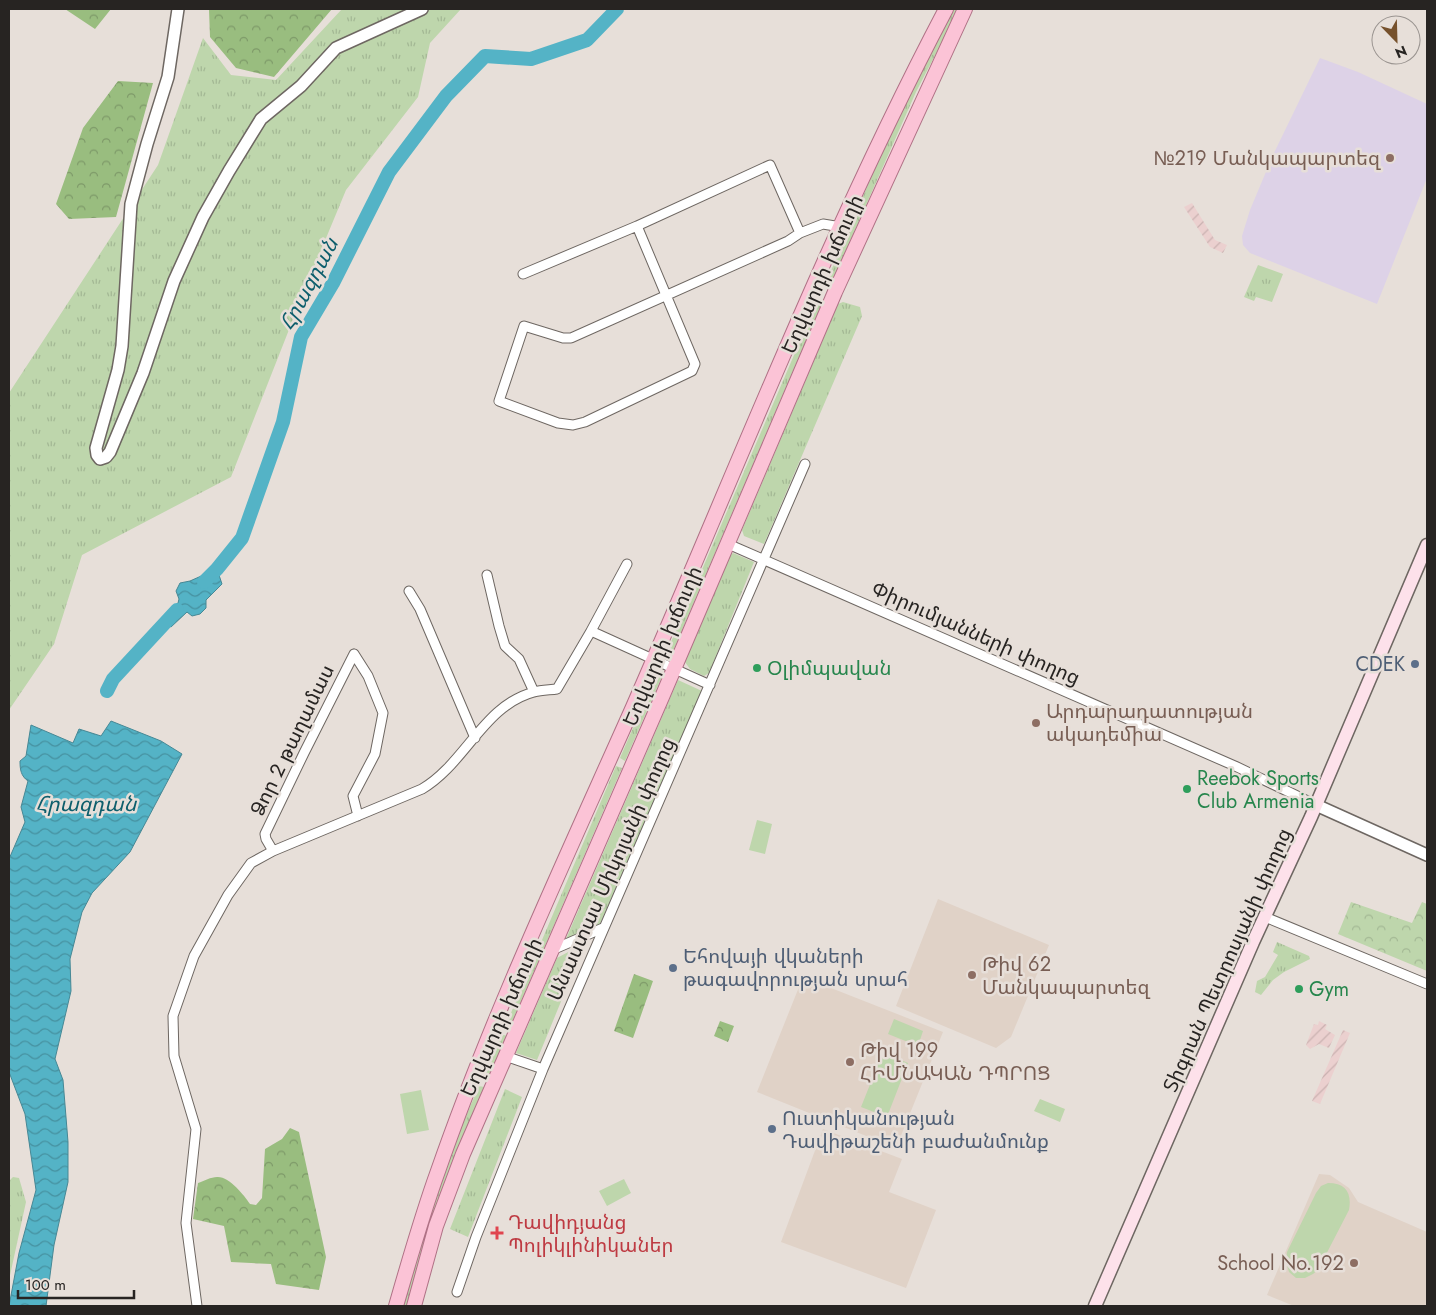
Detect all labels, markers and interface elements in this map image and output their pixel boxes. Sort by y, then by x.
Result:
north arrow [1371,15,1421,65]
text: N [1392,41,1410,63]
place label: №219 Մանկապարտեզ [1153,144,1381,173]
marker: №219 Մանկապարտեզ [1384,152,1396,164]
street label: Եղվարդի խճուղի [774,190,871,358]
water label: Հրազդան [272,231,347,335]
street label: Եղվարդի խճուղի [616,562,709,731]
street label: Փիրումյանների փողոց [867,574,1085,693]
place label: CDEK [1355,650,1406,679]
place label: Օլիմպավան [767,654,891,683]
marker: CDEK [1409,658,1421,670]
street label: Ձոր 2 թաղամաս [243,660,342,821]
marker: Օլիմպավան [751,662,763,674]
place label: Արդարադատության ակադեմիա [1046,697,1253,749]
marker: Արդարադատության ակադեմիա [1030,717,1042,729]
street label: Անաստաս Միկոյանի փողոց [540,733,683,1005]
place label: Reebok Sports Club Armenia [1197,764,1319,816]
marker: Reebok Sports Club Armenia [1181,783,1193,795]
water label: Հրազդան [36,789,138,819]
street label: Տիգրան Պետրոսյանի փողոց [1156,824,1299,1097]
street label: Եղվարդի խճուղի [453,933,550,1101]
place label: Եհովայի վկաների թագավորության սրահ [683,942,908,994]
place label: Թիվ 62 Մանկապարտեզ [982,950,1150,1002]
marker: Եհովայի վկաների թագավորության սրահ [667,962,679,974]
marker: Թիվ 62 Մանկապարտեզ [966,969,978,981]
place label: Gym [1309,975,1349,1004]
marker: Gym [1293,983,1305,995]
place label: Թիվ 199 ՀԻՄՆԱԿԱՆ ԴՊՐՈՑ [860,1036,1051,1088]
marker: Թիվ 199 ՀԻՄՆԱԿԱՆ ԴՊՐՈՑ [844,1056,856,1068]
place label: Ուստիկանության Դավիթաշենի բաժանմունք [782,1104,1049,1156]
marker: Ուստիկանության Դավիթաշենի բաժանմունք [766,1123,778,1135]
place label: Դավիդյանց Պոլիկլինիկաներ [508,1208,673,1260]
marker: Դավիդյանց Պոլիկլինիկաներ [490,1226,504,1240]
place label: School No.192 [1217,1249,1344,1278]
marker: School No.192 [1348,1257,1360,1269]
scale bar [18,1268,134,1300]
text: 100 m [25,1274,66,1296]

